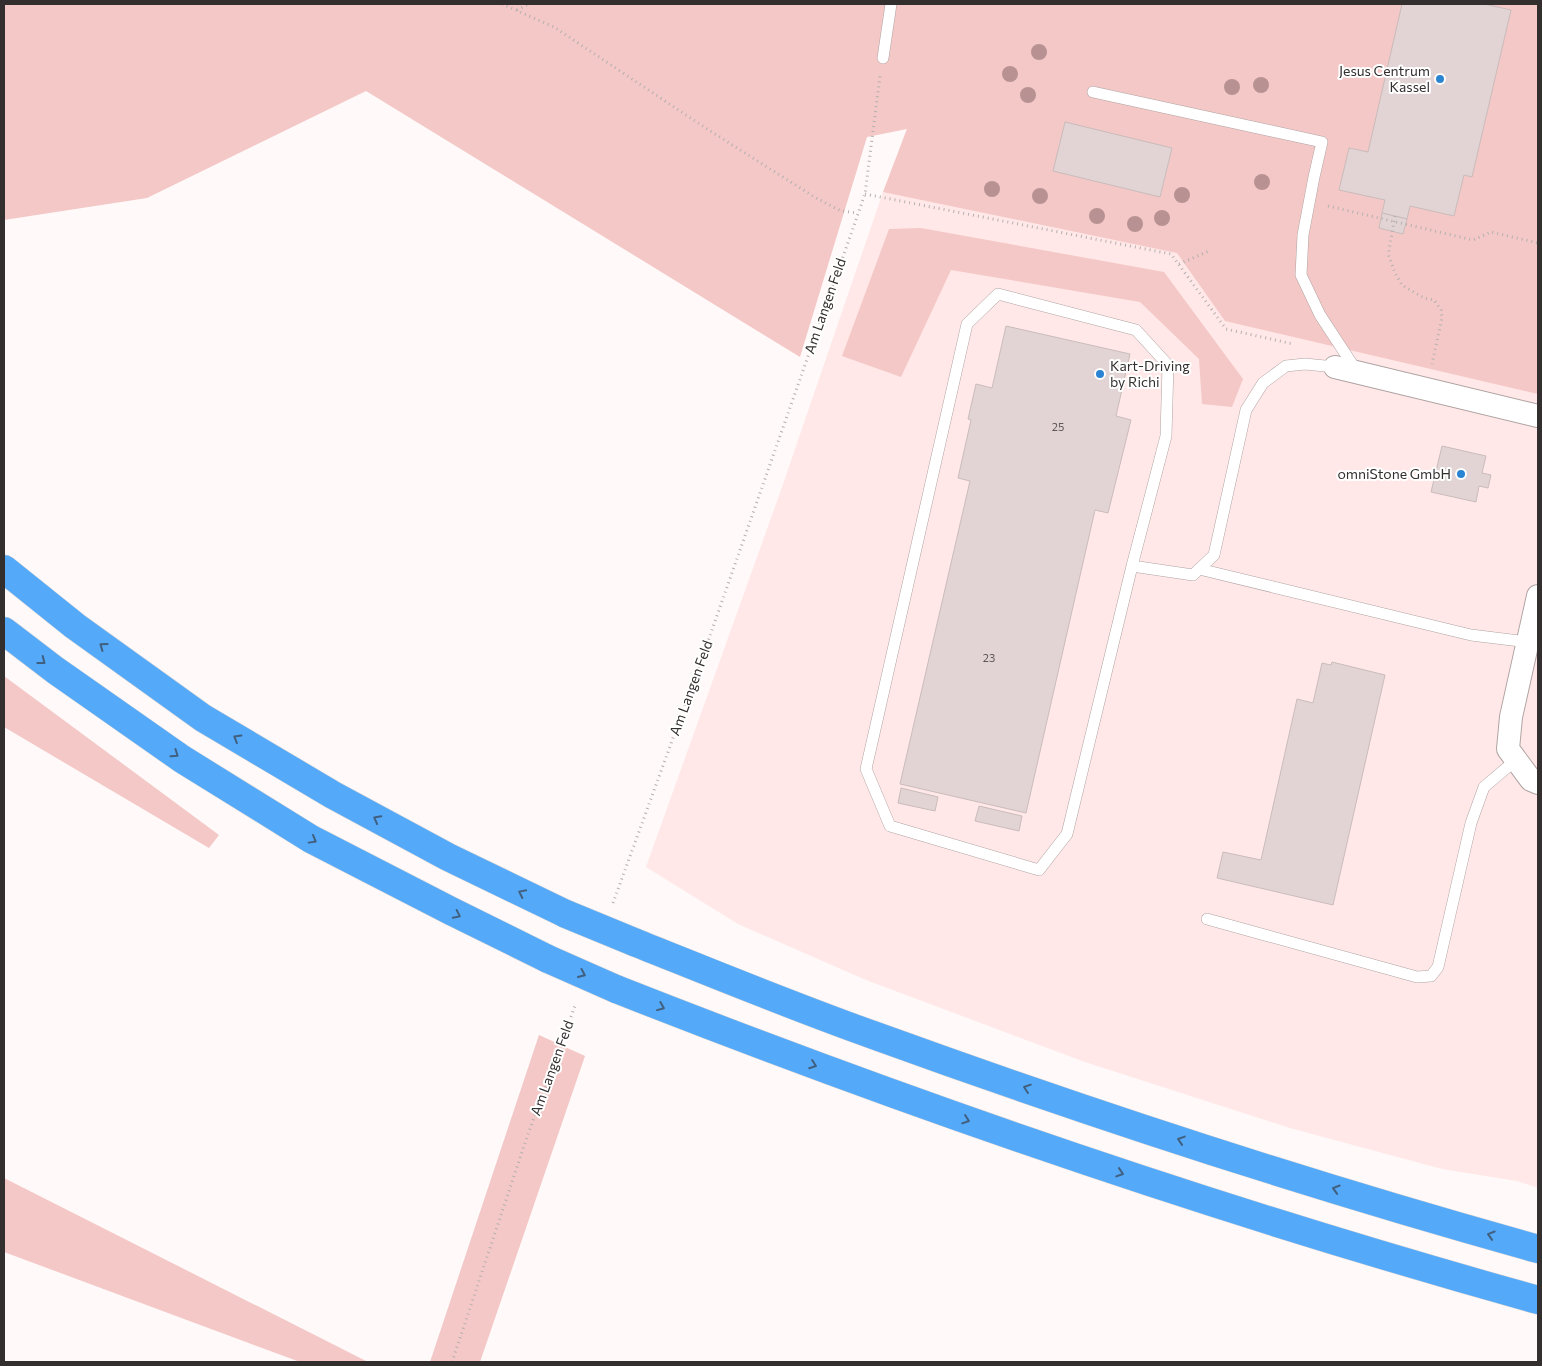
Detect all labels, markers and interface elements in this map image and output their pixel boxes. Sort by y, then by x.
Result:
place label: Jesus Centrum Kassel [1339,62,1430,95]
marker: Jesus Centrum Kassel [1434,73,1446,85]
street label: Am Langen Feld [800,256,849,356]
place label: Kart-Driving by Richi [1110,357,1190,390]
marker: Kart-Driving by Richi [1094,368,1106,380]
house number: 25 [1052,420,1064,433]
place label: omniStone GmbH [1337,465,1451,482]
marker: omniStone GmbH [1455,468,1467,480]
street label: Am Langen Feld [665,638,716,738]
one-way arrow [99,643,109,652]
house number: 23 [983,651,995,664]
one-way arrow [36,655,45,663]
one-way arrow [233,734,242,744]
one-way arrow [169,748,179,757]
one-way arrow [373,815,382,825]
one-way arrow [308,833,317,843]
one-way arrow [518,889,527,899]
one-way arrow [452,908,461,918]
one-way arrow [577,967,586,978]
one-way arrow [656,1000,665,1011]
street label: Am Langen Feld [526,1018,577,1118]
one-way arrow [808,1059,817,1069]
one-way arrow [1023,1084,1031,1094]
one-way arrow [961,1114,970,1124]
one-way arrow [1177,1136,1185,1146]
one-way arrow [1115,1167,1123,1177]
one-way arrow [1332,1184,1340,1194]
one-way arrow [1488,1231,1496,1241]

